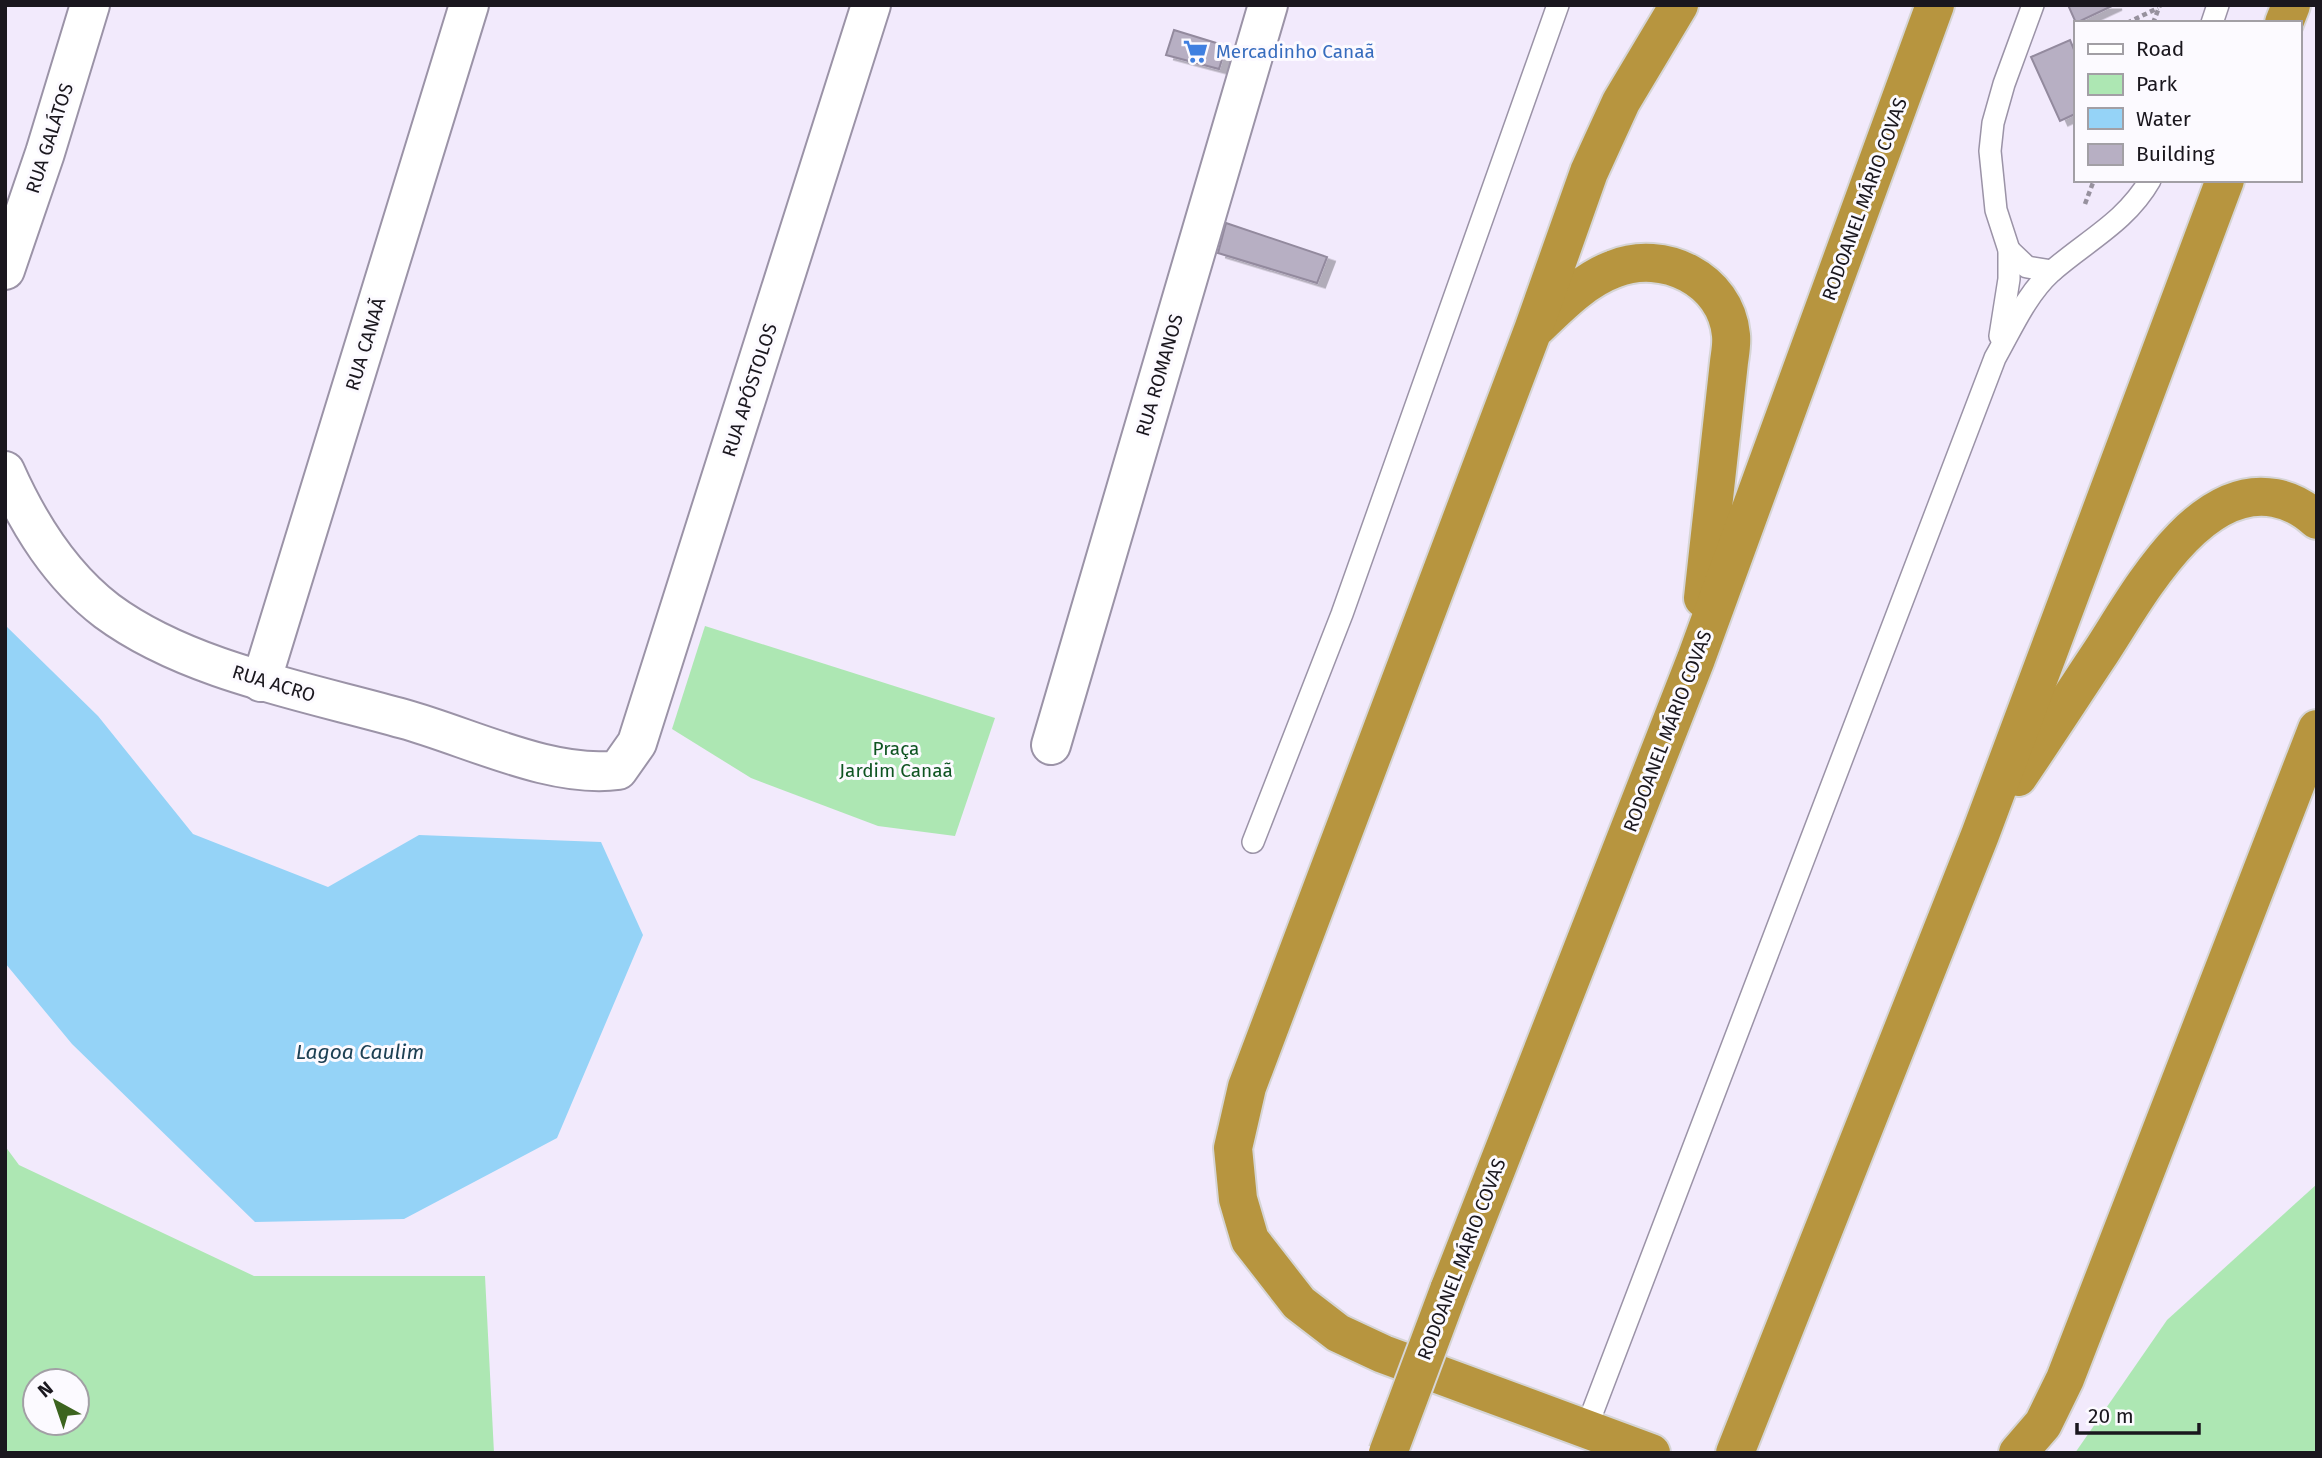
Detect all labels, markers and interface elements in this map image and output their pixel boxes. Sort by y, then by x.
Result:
legend [2074,21,2301,182]
text: Road [2136,36,2184,62]
supermarket icon: Mercadinho Canaã [1182,37,1210,65]
place label: Mercadinho Canaã [1216,40,1375,63]
text: Park [2136,71,2178,97]
street label: RUA GALÁTOS [21,80,78,196]
street label: RODOANEL MÁRIO COVAS [1817,95,1912,304]
text: Water [2136,106,2191,132]
text: Building [2136,141,2215,167]
street label: RUA CANAÃ [340,295,391,393]
street label: RUA ROMANOS [1131,311,1188,439]
street label: RUA APÓSTOLOS [717,320,782,460]
street label: RODOANEL MÁRIO COVAS [1618,627,1717,835]
street label: RUA ACRO [230,660,318,707]
park label: Praça Jardim Canaã [839,737,953,782]
water label: Lagoa Caulim [296,1039,424,1065]
street label: RODOANEL MÁRIO COVAS [1412,1155,1511,1363]
north arrow [21,1367,91,1437]
text: N [33,1376,58,1402]
scale bar [2077,1392,2200,1436]
text: 20 m [2088,1403,2134,1429]

